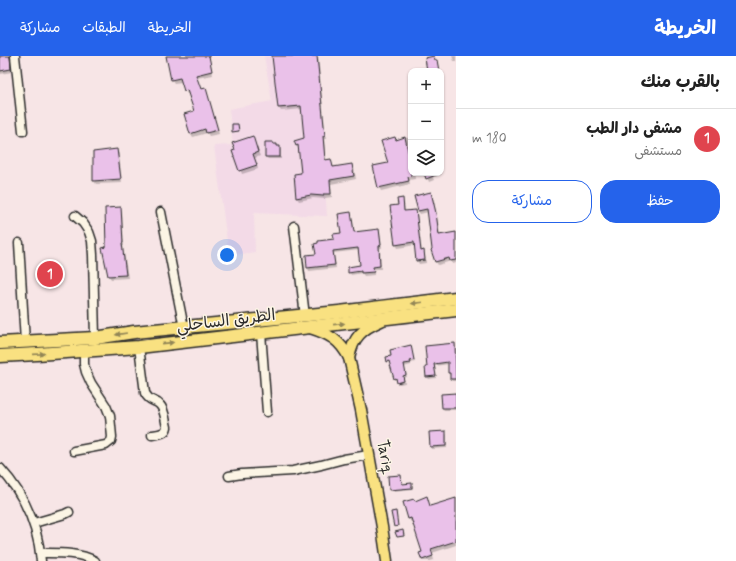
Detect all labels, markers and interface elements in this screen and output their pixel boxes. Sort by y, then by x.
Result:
text: الخريطة [654,16,716,41]
text: مشاركة [20,19,60,37]
text: الطبقات [82,19,126,37]
text: الخريطة [148,19,191,37]
map controls [408,68,444,176]
button: + [408,68,444,104]
text: بالقرب منك [641,71,720,93]
button: − [408,104,444,140]
text: مشفى دار الطب [586,119,682,139]
text: 180 m [472,130,507,147]
text: 1 [704,130,710,147]
button: layers [408,140,444,176]
text: مستشفى [634,143,682,160]
button: مشاركة [472,180,592,223]
button: حفظ [600,180,720,223]
your location [217,245,237,265]
pin: 1 [37,259,63,289]
one-way arrow [411,300,423,306]
street label: الطريق الساحلي [175,305,277,340]
one-way arrow [333,321,345,327]
one-way arrow [115,331,127,337]
one-way arrow [162,340,175,347]
one-way arrow [33,351,45,358]
street label: Tariq [372,438,398,477]

